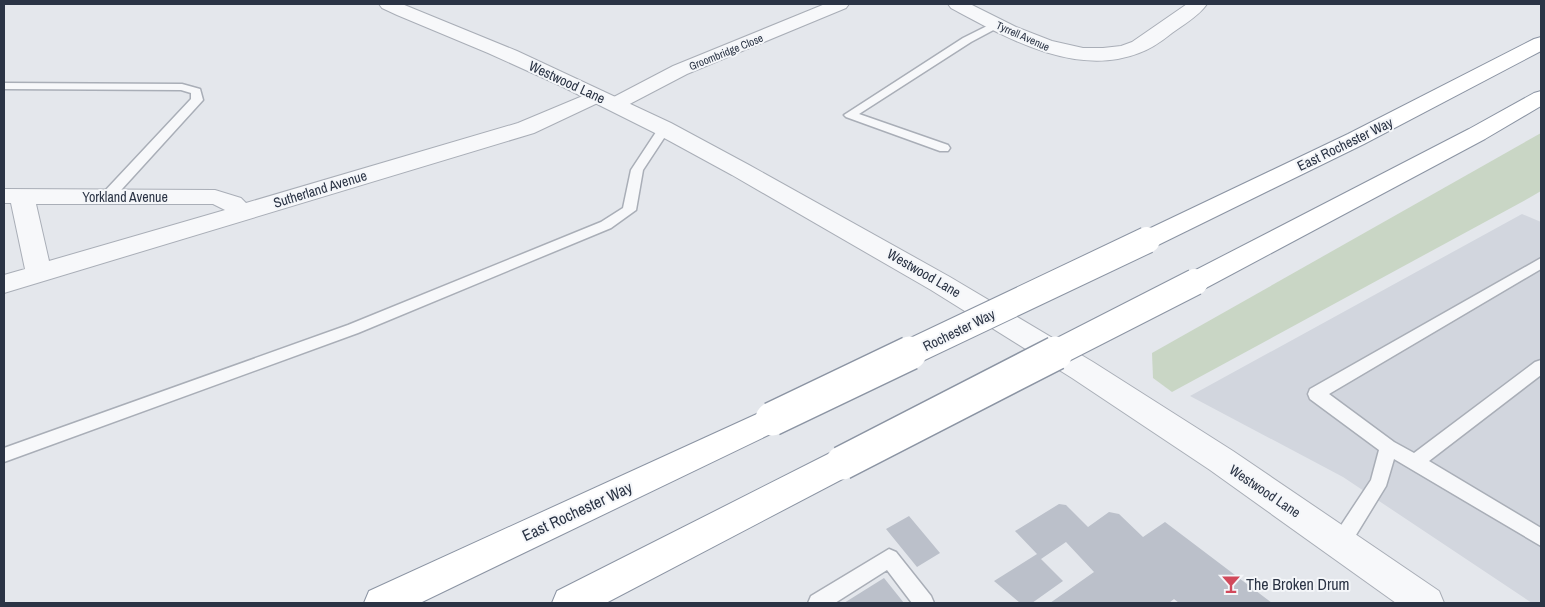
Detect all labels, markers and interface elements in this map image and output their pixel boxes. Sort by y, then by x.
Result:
street label: Tyrrell Avenue [994,18,1052,54]
street label: Groombridge Close [687,31,765,73]
street label: Westwood Lane [526,56,608,108]
street label: East Rochester Way [1294,113,1396,175]
street label: Sutherland Avenue [271,166,369,212]
street label: Yorkland Avenue [82,188,168,206]
street label: Westwood Lane [884,245,964,301]
street label: Rochester Way [920,305,998,355]
street label: Westwood Lane [1226,461,1304,521]
street label: East Rochester Way [518,476,636,546]
bar icon: The Broken Drum [1220,573,1242,595]
place label: The Broken Drum [1246,573,1350,595]

